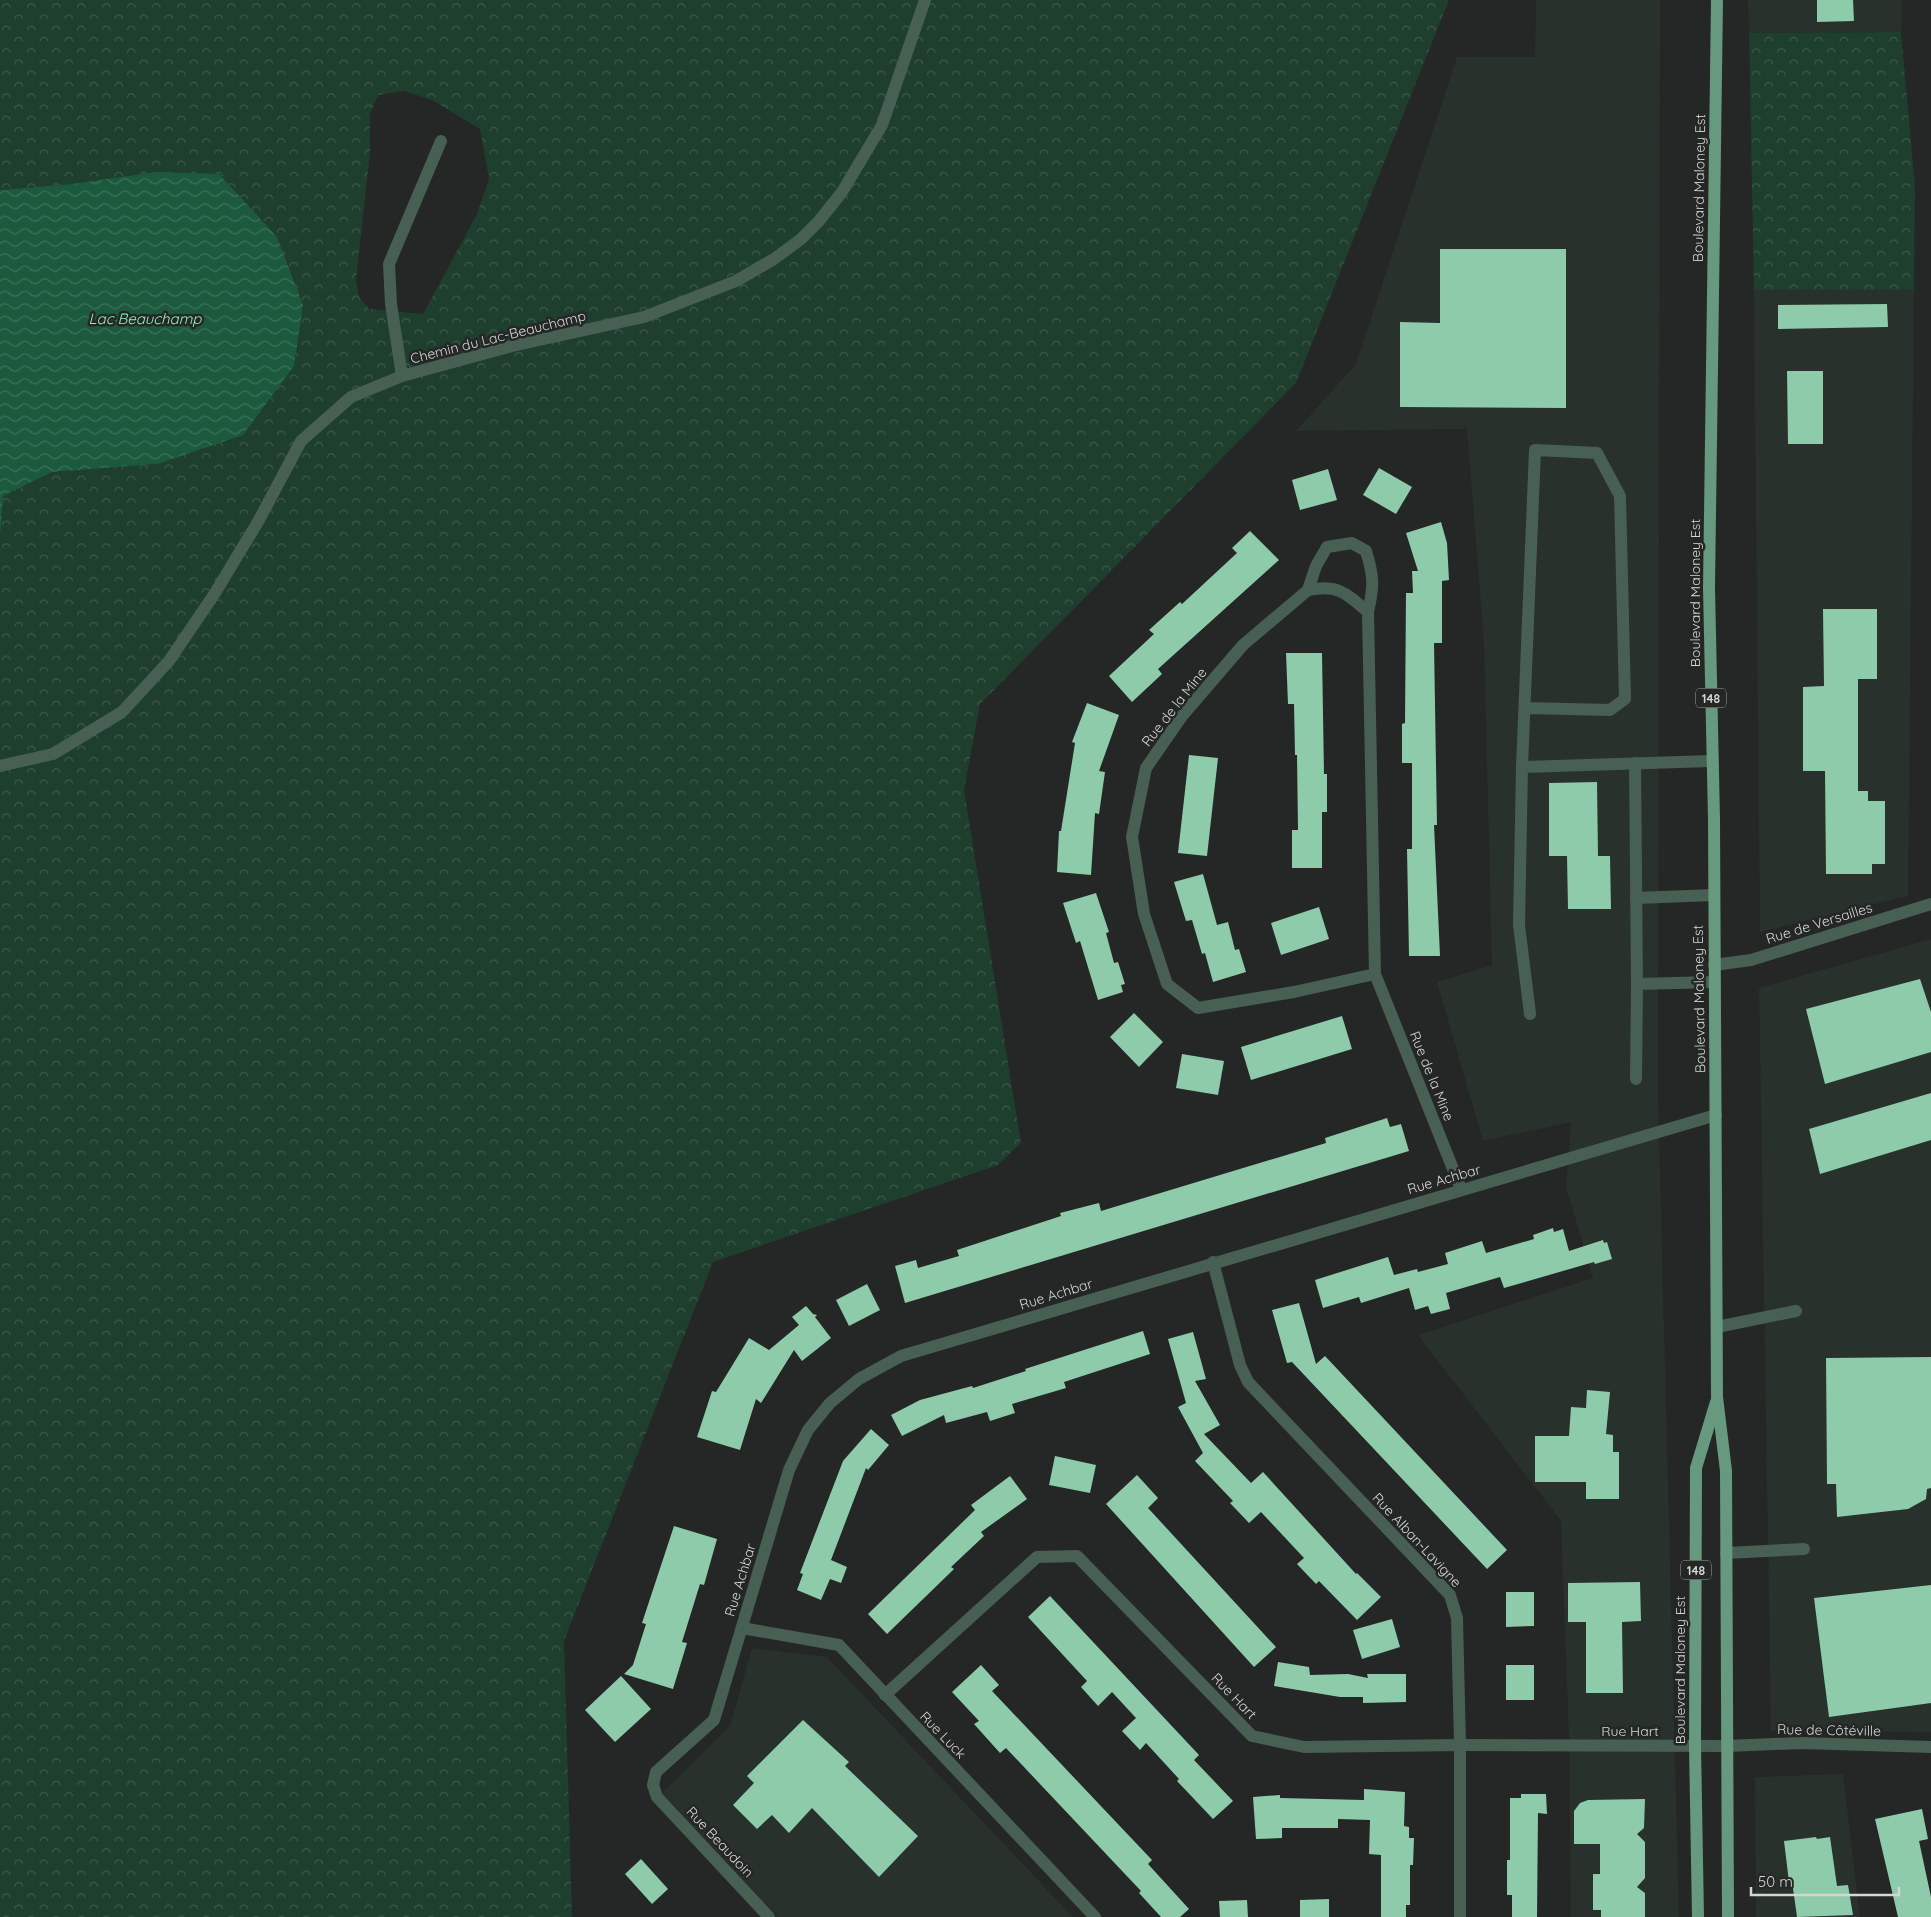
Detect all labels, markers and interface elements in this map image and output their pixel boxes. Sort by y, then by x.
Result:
street label: Boulevard Maloney Est [1689,113,1709,262]
street label: Chemin du Lac-Beauchamp [408,306,588,368]
water label: Lac Beauchamp [89,309,202,328]
street label: Boulevard Maloney Est [1686,519,1704,667]
street label: Rue de la Mine [1138,664,1210,750]
road number: 148 [1696,688,1726,708]
street label: Rue de Versailles [1764,898,1874,948]
street label: Boulevard Maloney Est [1689,924,1709,1073]
street label: Rue de la Mine [1406,1028,1458,1124]
street label: Rue Achbar [1405,1160,1483,1198]
street label: Rue Achbar [1017,1274,1095,1314]
street label: Rue Alban-Lavigne [1369,1489,1465,1591]
street label: Rue Achbar [720,1541,760,1619]
road number: 148 [1681,1560,1711,1580]
street label: Boulevard Maloney Est [1671,1596,1689,1744]
street label: Rue Hart [1208,1669,1261,1723]
street label: Rue Luck [916,1707,970,1763]
street label: Rue de Côtéville [1777,1720,1881,1740]
street label: Rue Hart [1601,1722,1659,1740]
street label: Rue Beaudoin [683,1803,757,1881]
scale bar [1751,1864,1898,1896]
text: 50 m [1758,1872,1793,1891]

